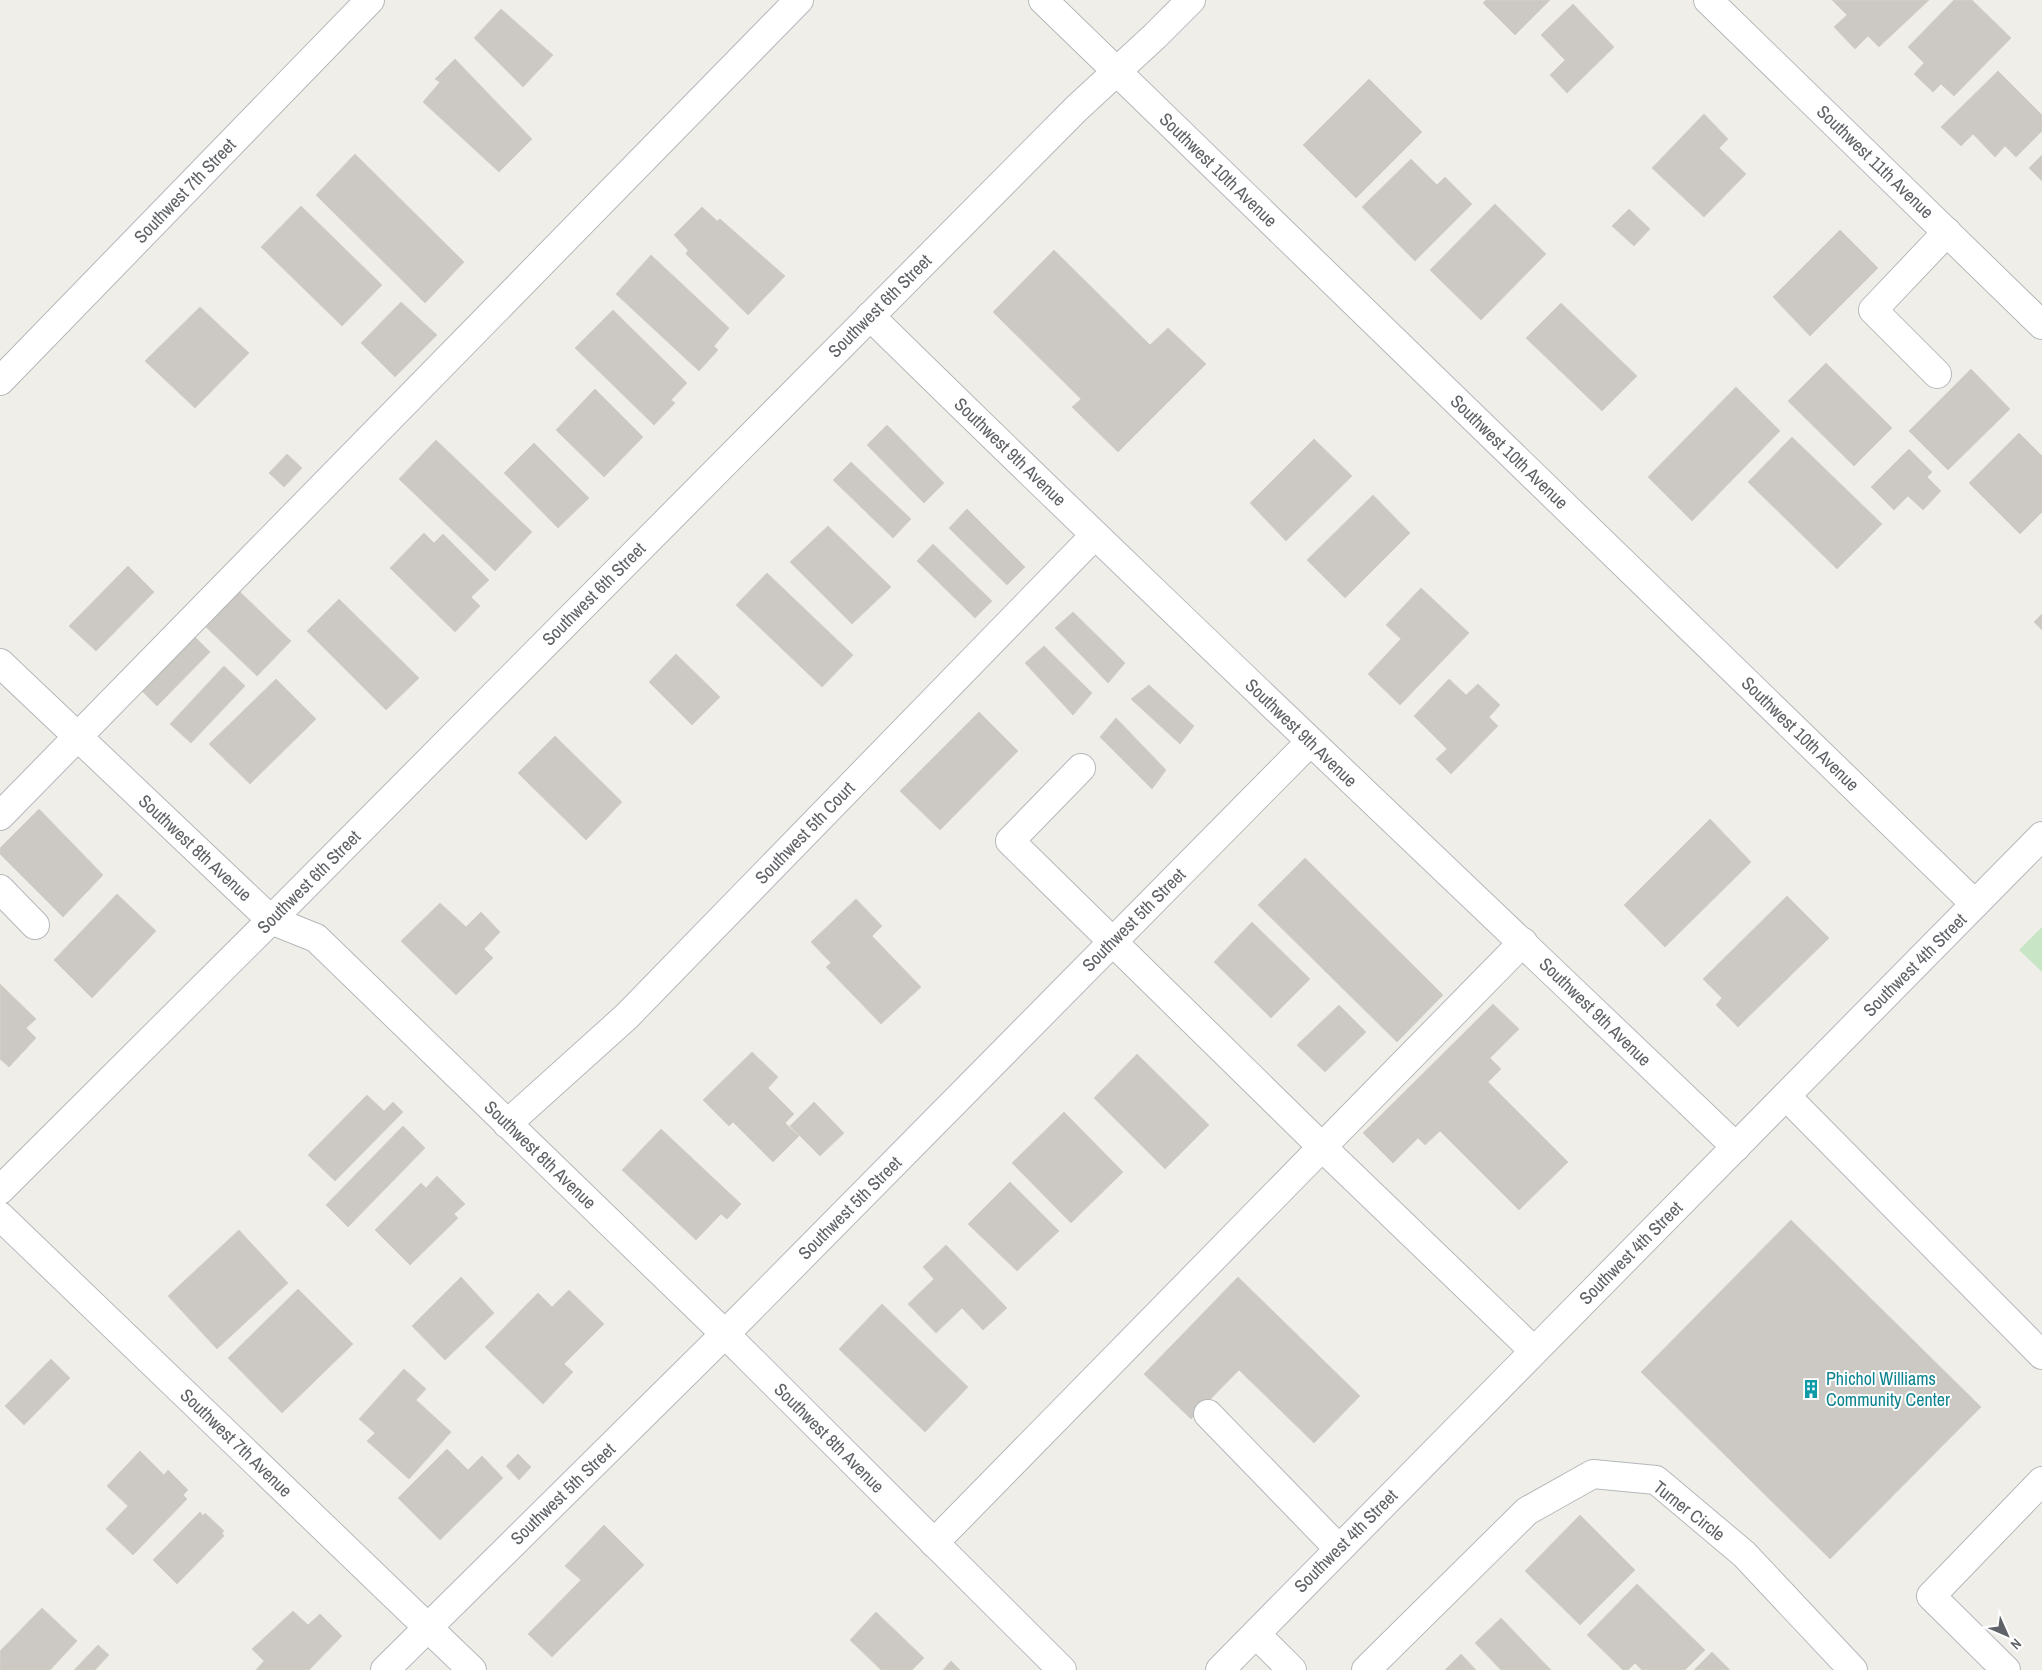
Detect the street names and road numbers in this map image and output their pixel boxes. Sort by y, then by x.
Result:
street label: Southwest 11th Avenue [1811,99,1939,224]
street label: Southwest 10th Avenue [1154,107,1283,232]
street label: Southwest 7th Street [128,133,241,249]
street label: Southwest 6th Street [822,248,937,363]
street label: Southwest 10th Avenue [1445,389,1574,514]
street label: Southwest 9th Avenue [949,392,1072,512]
street label: Southwest 6th Street [536,536,651,651]
street label: Southwest 10th Avenue [1736,671,1865,796]
street label: Southwest 9th Avenue [1240,673,1363,793]
street label: Southwest 5th Court [749,776,860,889]
street label: Southwest 8th Avenue [133,788,257,907]
street label: Southwest 6th Street [251,824,366,939]
street label: Southwest 5th Street [1076,862,1191,977]
street label: Southwest 4th Street [1857,907,1972,1022]
street label: Southwest 9th Avenue [1534,952,1657,1072]
street label: Southwest 8th Avenue [479,1095,602,1215]
street label: Southwest 5th Street [792,1150,907,1265]
street label: Southwest 4th Street [1573,1195,1688,1310]
street label: Southwest 8th Avenue [769,1377,890,1498]
street label: Southwest 7th Avenue [175,1383,298,1503]
street label: Southwest 5th Street [505,1437,621,1550]
street label: Turner Circle [1648,1475,1730,1547]
street label: Southwest 4th Street [1288,1483,1403,1598]

